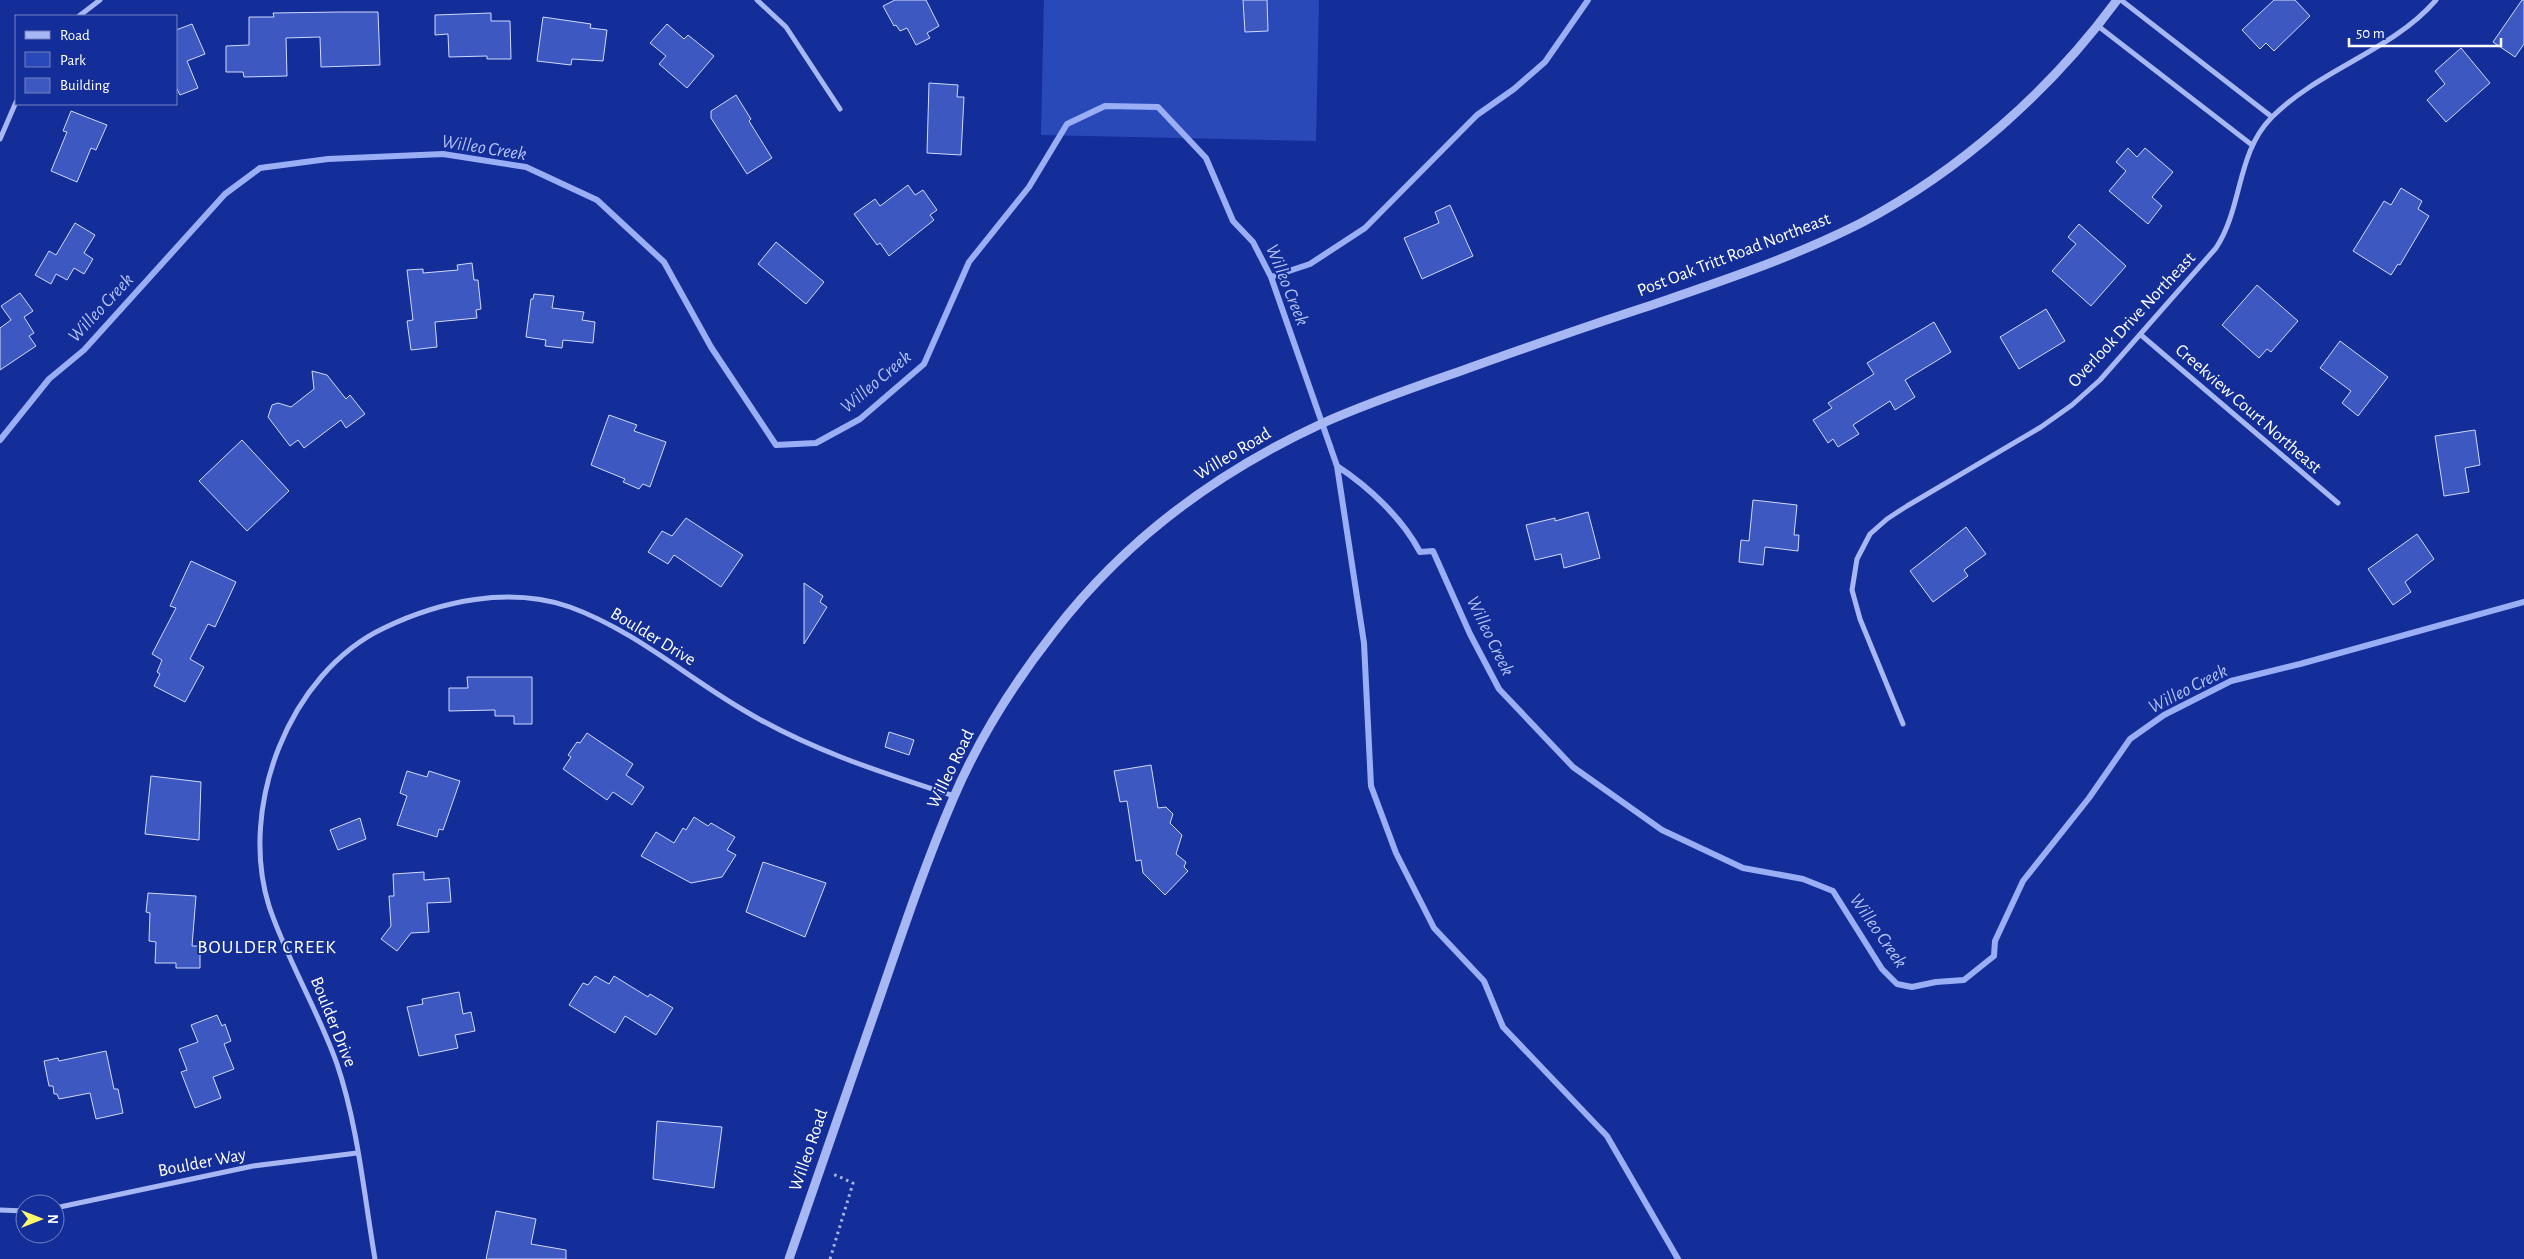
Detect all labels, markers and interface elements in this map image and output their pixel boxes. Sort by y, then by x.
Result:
legend [15,15,178,105]
scale bar [2349,15,2502,47]
text: 50 m [2356,26,2385,41]
text: Road [60,28,90,43]
text: Park [60,53,86,68]
text: Building [60,78,110,93]
water label: Willeo Creek [440,132,528,164]
street label: Post Oak Tritt Road Northeast [1635,210,1833,300]
water label: Willeo Creek [1262,242,1312,329]
street label: Overlook Drive Northeast [2065,249,2199,391]
water label: Willeo Creek [65,270,137,346]
street label: Creekview Court Northeast [2172,341,2325,477]
water label: Willeo Creek [837,347,915,417]
street label: Willeo Road [1192,424,1274,484]
water label: Willeo Creek [1463,593,1517,679]
street label: Boulder Drive [607,605,699,669]
water label: Willeo Creek [2145,661,2231,717]
street label: Willeo Road [924,727,978,811]
water label: Willeo Creek [1846,890,1911,972]
district label: BOULDER CREEK [197,938,337,957]
street label: Boulder Drive [307,974,359,1070]
street label: Willeo Road [787,1107,831,1193]
street label: Boulder Way [156,1146,248,1180]
north arrow [15,1194,65,1244]
text: N [45,1214,59,1224]

